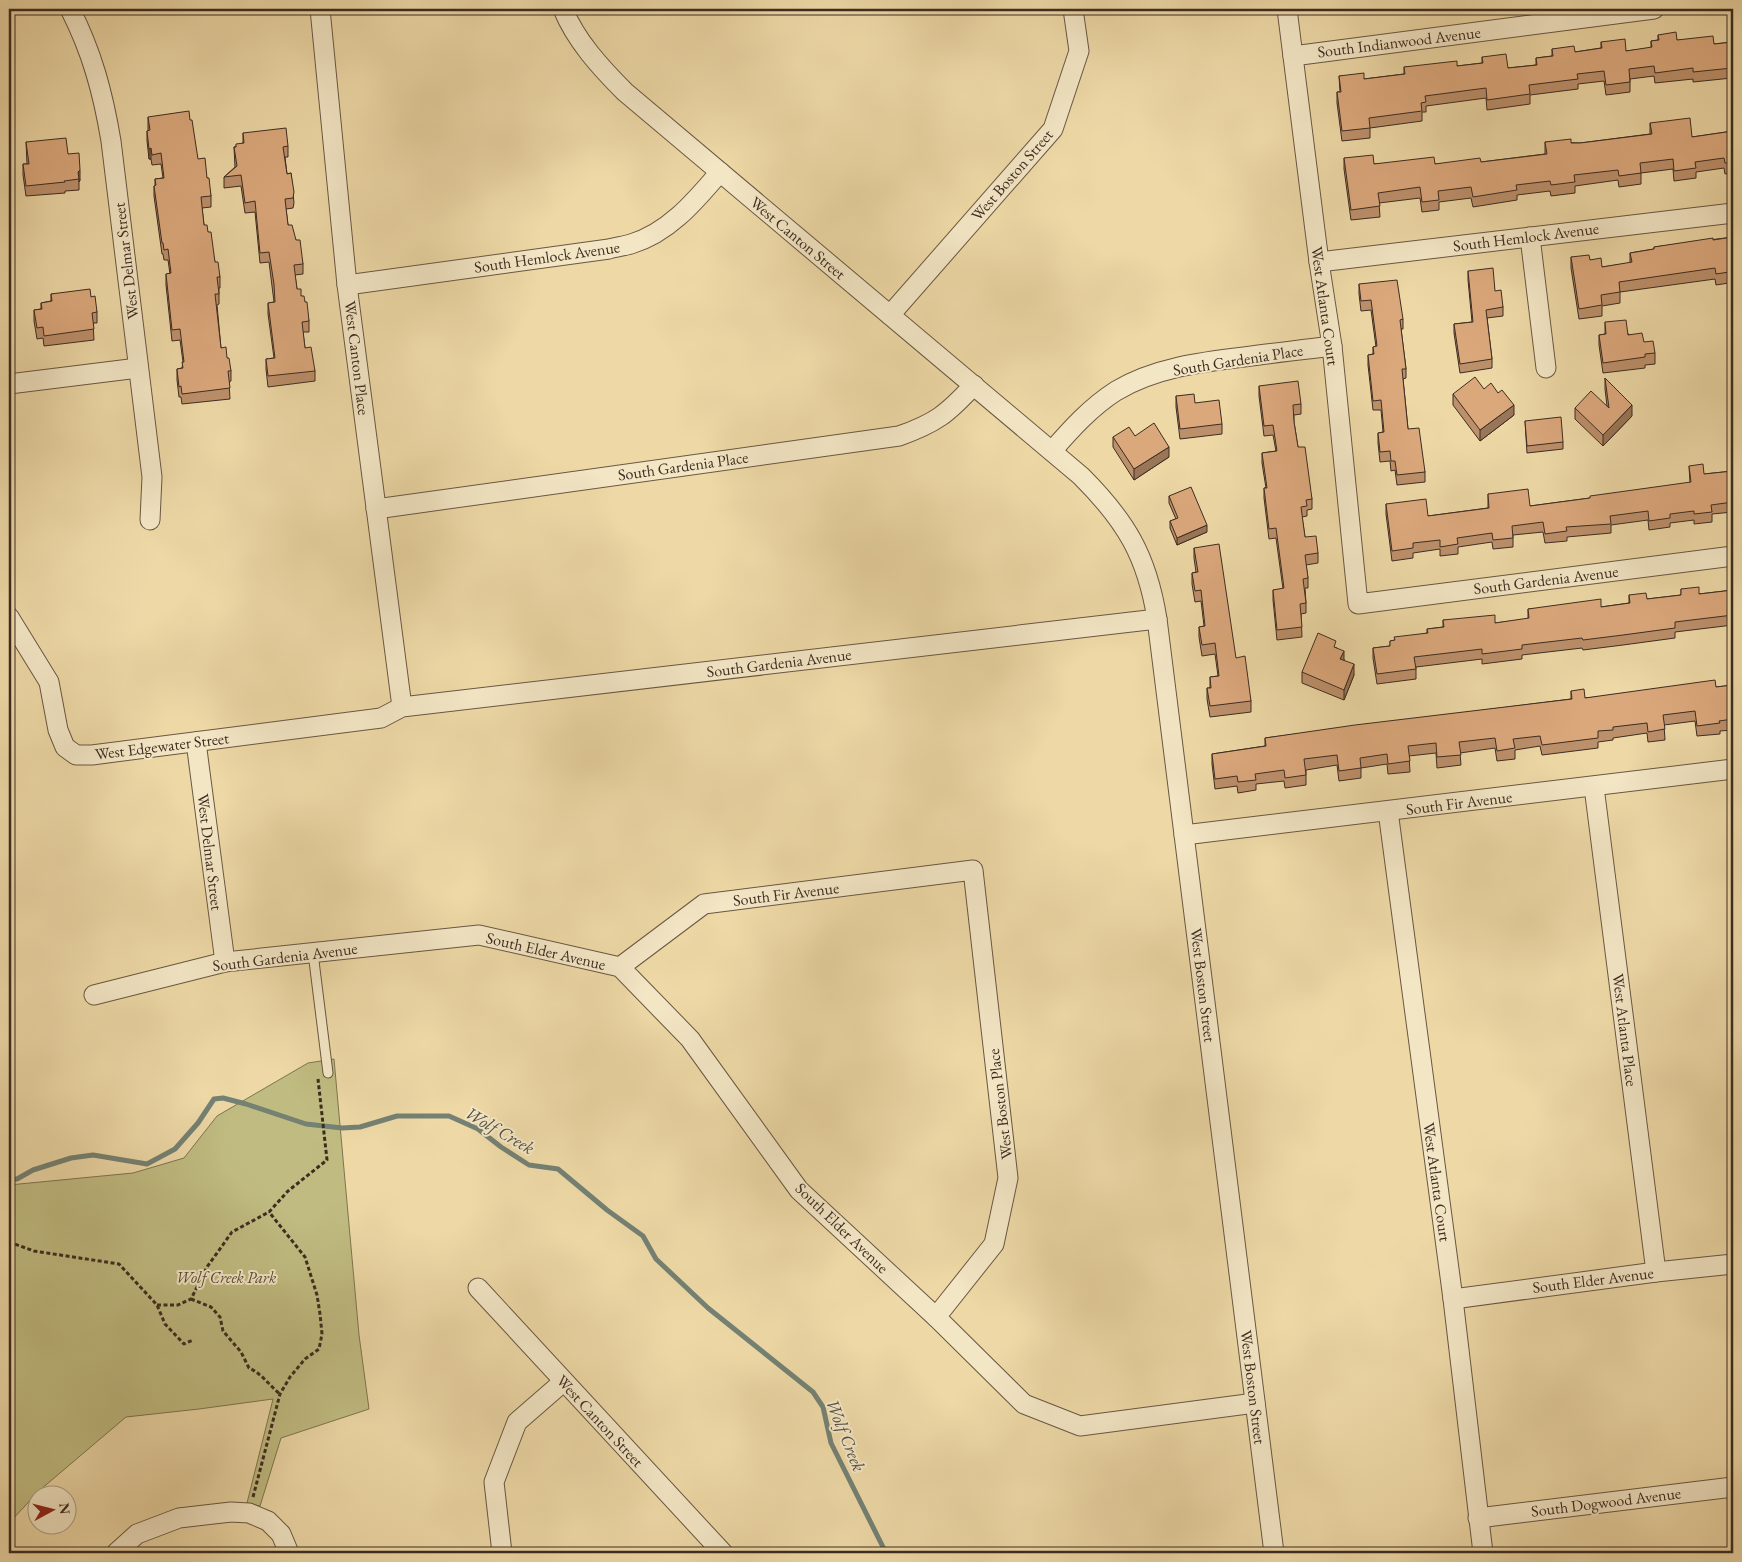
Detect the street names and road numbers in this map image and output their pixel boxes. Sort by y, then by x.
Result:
street label: South Indianwood Avenue [1316,22,1482,62]
street label: West Boston Street [966,125,1058,225]
street label: West Canton Street [746,192,850,284]
street label: West Delmar Street [108,201,144,321]
street label: South Hemlock Avenue [1452,218,1600,256]
street label: South Hemlock Avenue [473,236,621,278]
street label: West Atlanta Court [1306,245,1344,367]
street label: West Canton Place [340,300,374,416]
street label: South Gardenia Place [1171,339,1305,381]
street label: South Gardenia Place [616,446,750,486]
street label: South Gardenia Avenue [1472,561,1620,599]
street label: South Gardenia Avenue [705,644,853,682]
street label: West Edgewater Street [94,727,230,765]
street label: South Fir Avenue [1405,786,1513,820]
street label: West Delmar Street [192,792,228,912]
street label: South Fir Avenue [732,877,840,911]
street label: South Elder Avenue [484,927,608,975]
street label: West Boston Street [1186,927,1220,1043]
street label: South Gardenia Avenue [211,938,359,976]
street label: West Atlanta Place [1608,972,1642,1088]
street label: West Boston Place [983,1048,1017,1160]
street label: West Atlanta Court [1418,1121,1456,1243]
street label: South Elder Avenue [791,1178,893,1278]
street label: South Elder Avenue [1531,1262,1655,1298]
street label: West Boston Street [1236,1329,1270,1445]
street label: West Canton Street [552,1370,648,1472]
street label: South Dogwood Avenue [1530,1482,1682,1522]

